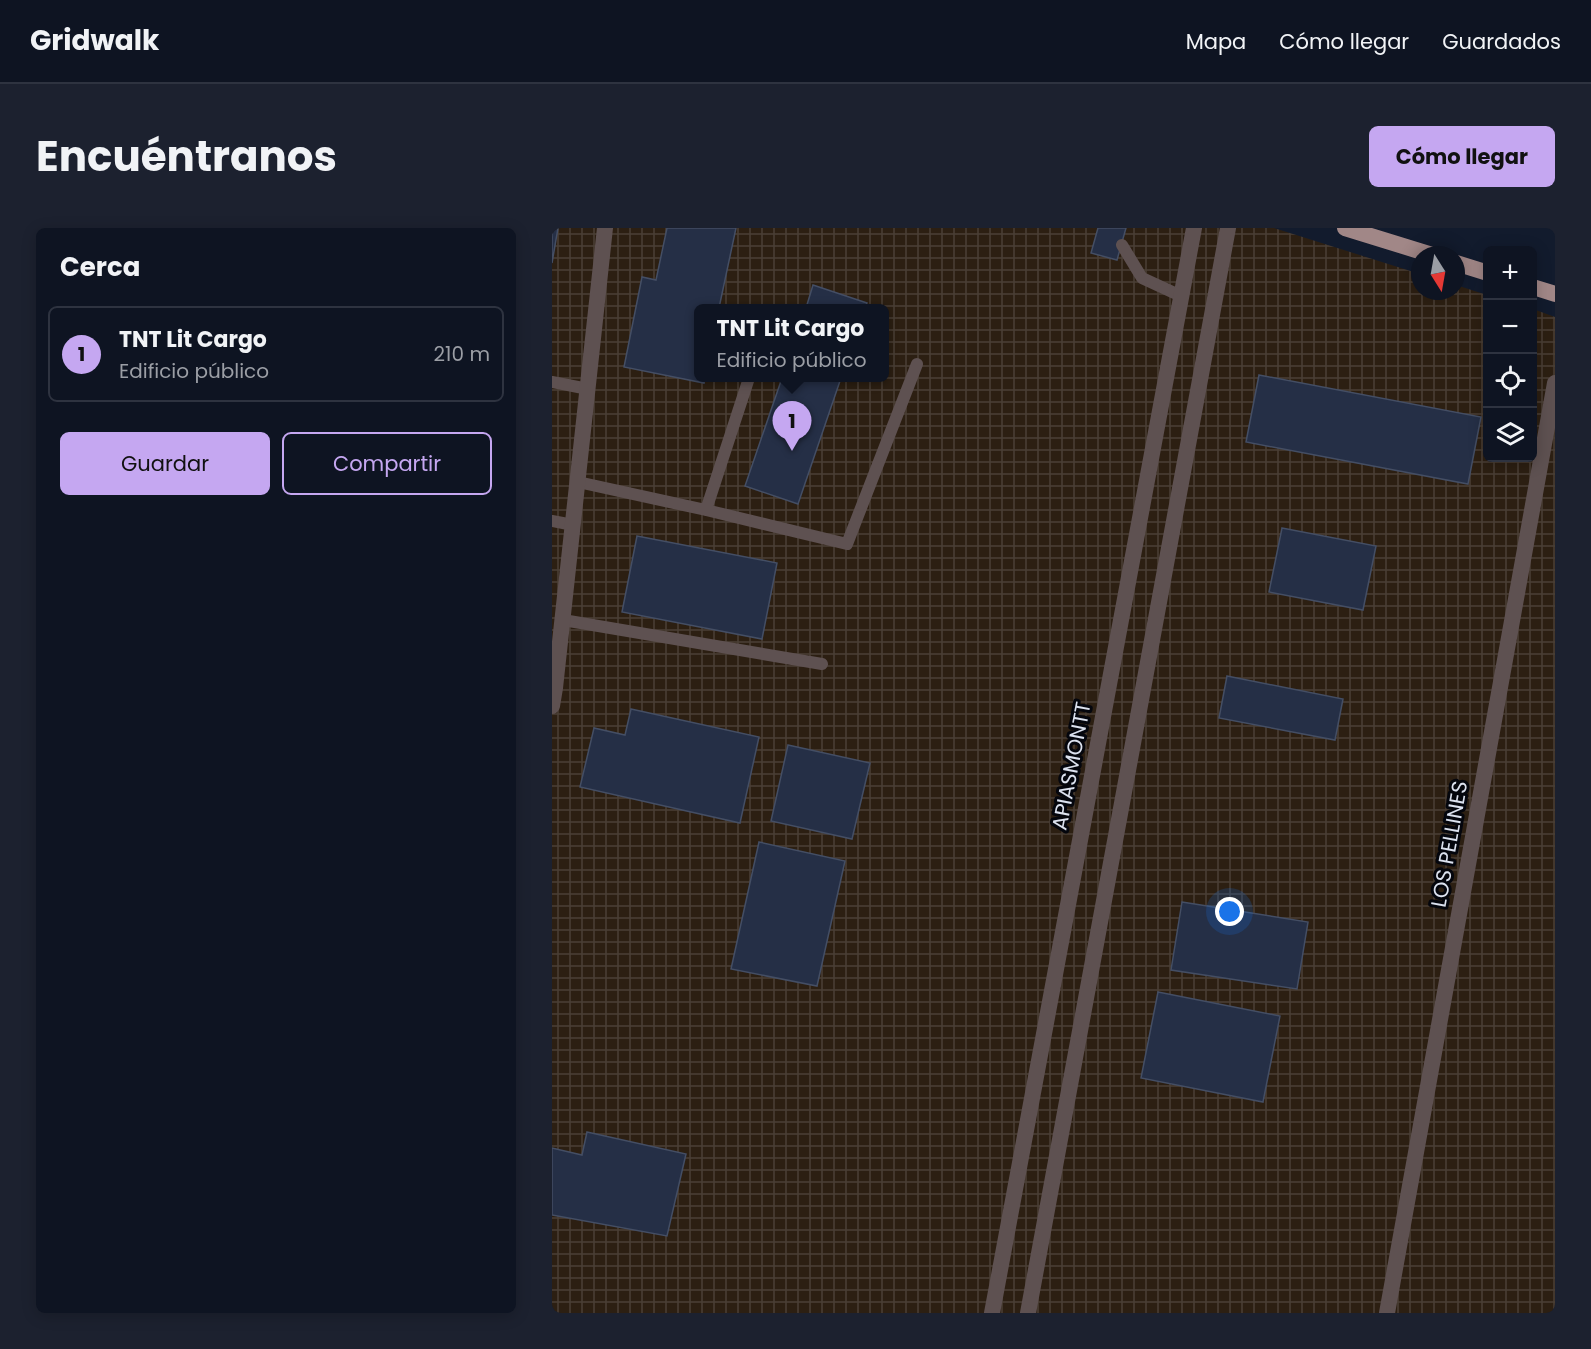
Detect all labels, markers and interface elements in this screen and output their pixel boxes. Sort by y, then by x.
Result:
text: Gridwalk [30,21,159,60]
text: Mapa [1186,27,1246,56]
text: Cómo llegar [1279,27,1409,56]
text: Guardados [1442,27,1561,56]
button: Cómo llegar [1369,126,1555,187]
text: Encuéntranos [36,127,337,186]
north arrow [1411,246,1465,300]
map controls [1483,246,1537,462]
button: + [1483,246,1537,300]
text: Cerca [60,249,140,285]
button: − [1483,300,1537,354]
popup [694,304,889,382]
text: TNT Lit Cargo [716,313,864,344]
text: TNT Lit Cargo [119,324,267,355]
text: 1 [78,340,85,368]
text: 210 m [434,340,490,368]
text: Edificio público [716,346,867,374]
button: locate [1483,354,1537,408]
text: Edificio público [119,357,269,385]
pin: 1 [772,402,812,451]
button: layers [1483,408,1537,462]
button: Guardar [60,432,270,495]
button: Compartir [282,432,492,495]
street label: APIASMONTT [1044,699,1098,833]
street label: LOS PELLINES [1424,779,1474,909]
your location [1215,897,1244,926]

